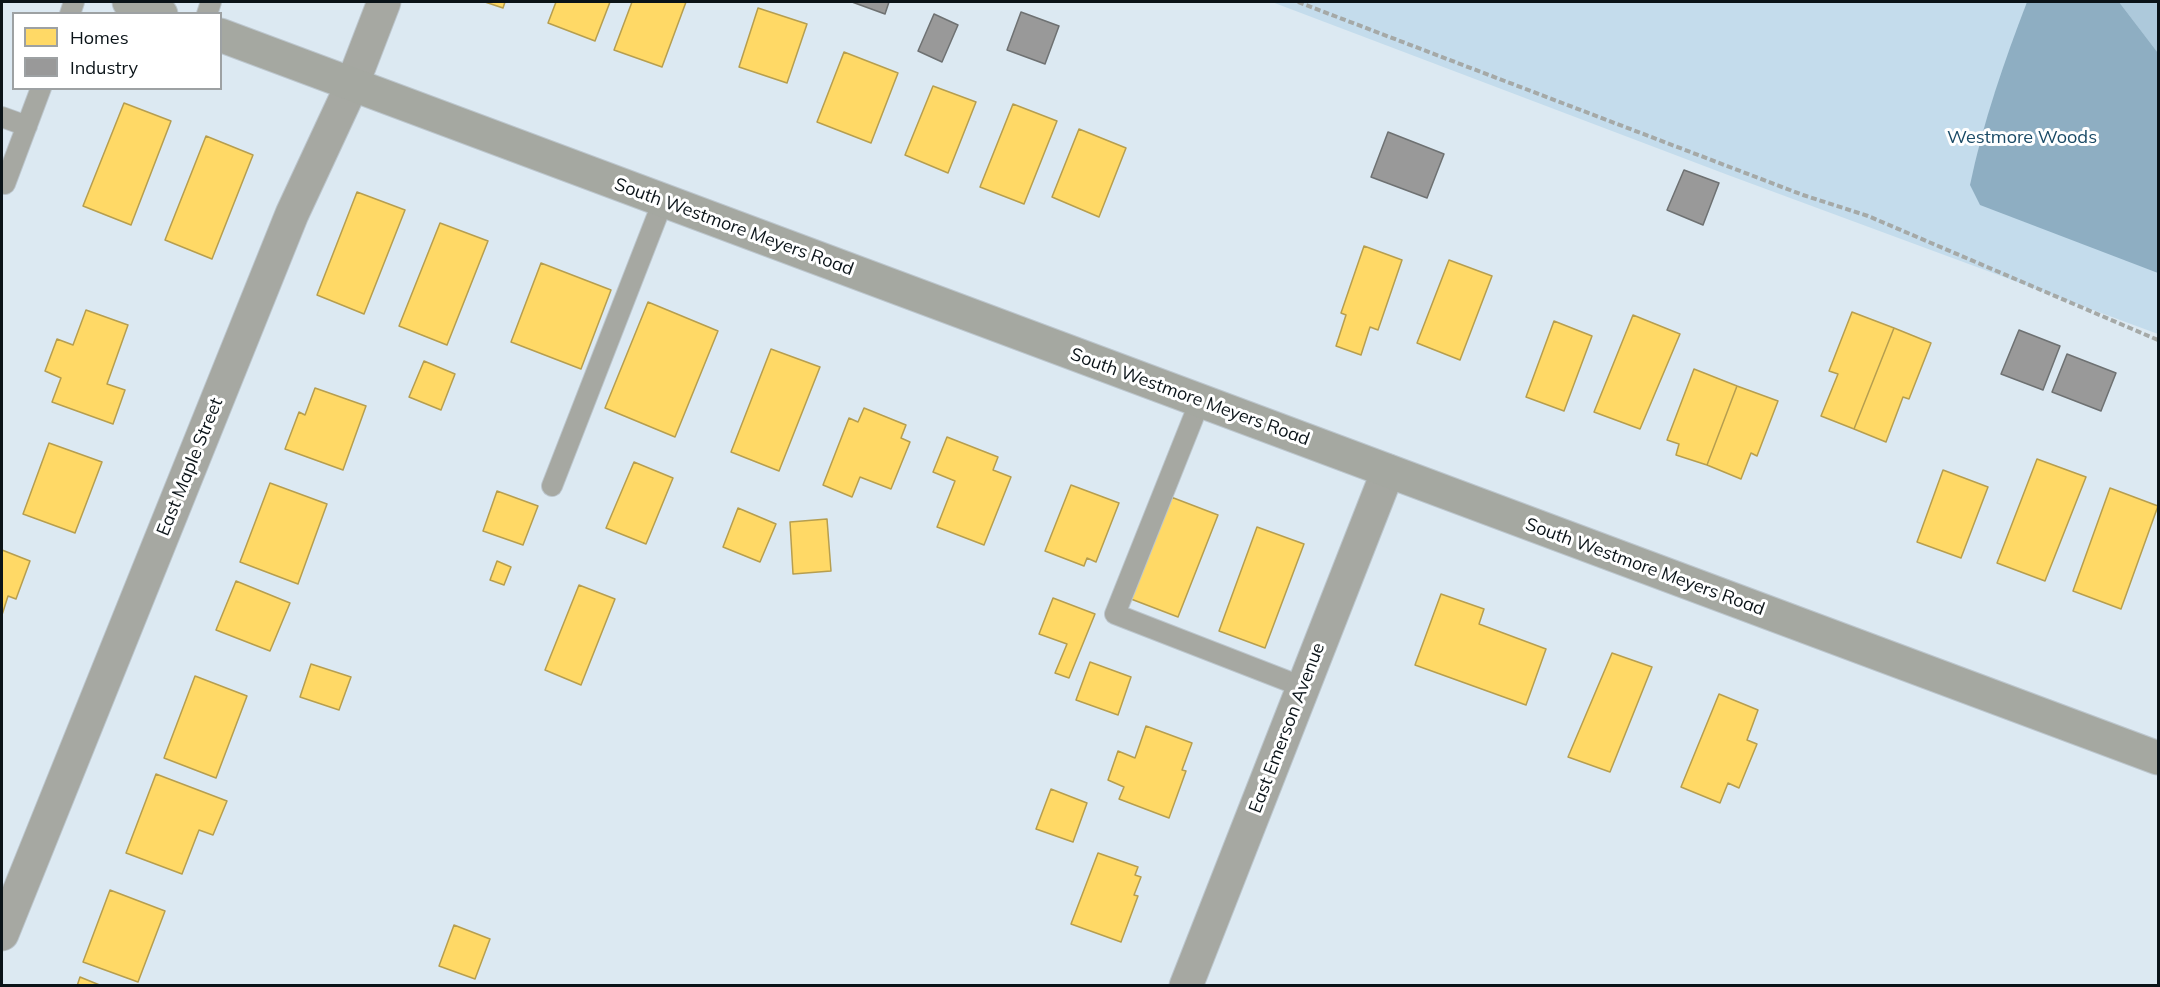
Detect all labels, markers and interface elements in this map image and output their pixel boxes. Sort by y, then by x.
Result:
legend [12,12,222,90]
text: Homes [70,26,129,49]
text: Industry [70,56,138,79]
park label: Westmore Woods [1947,127,2097,149]
street label: South Westmore Meyers Road [612,174,856,280]
street label: South Westmore Meyers Road [1068,344,1312,450]
street label: East Maple Street [153,395,227,539]
street label: South Westmore Meyers Road [1523,514,1767,620]
street label: East Emerson Avenue [1245,640,1329,816]

